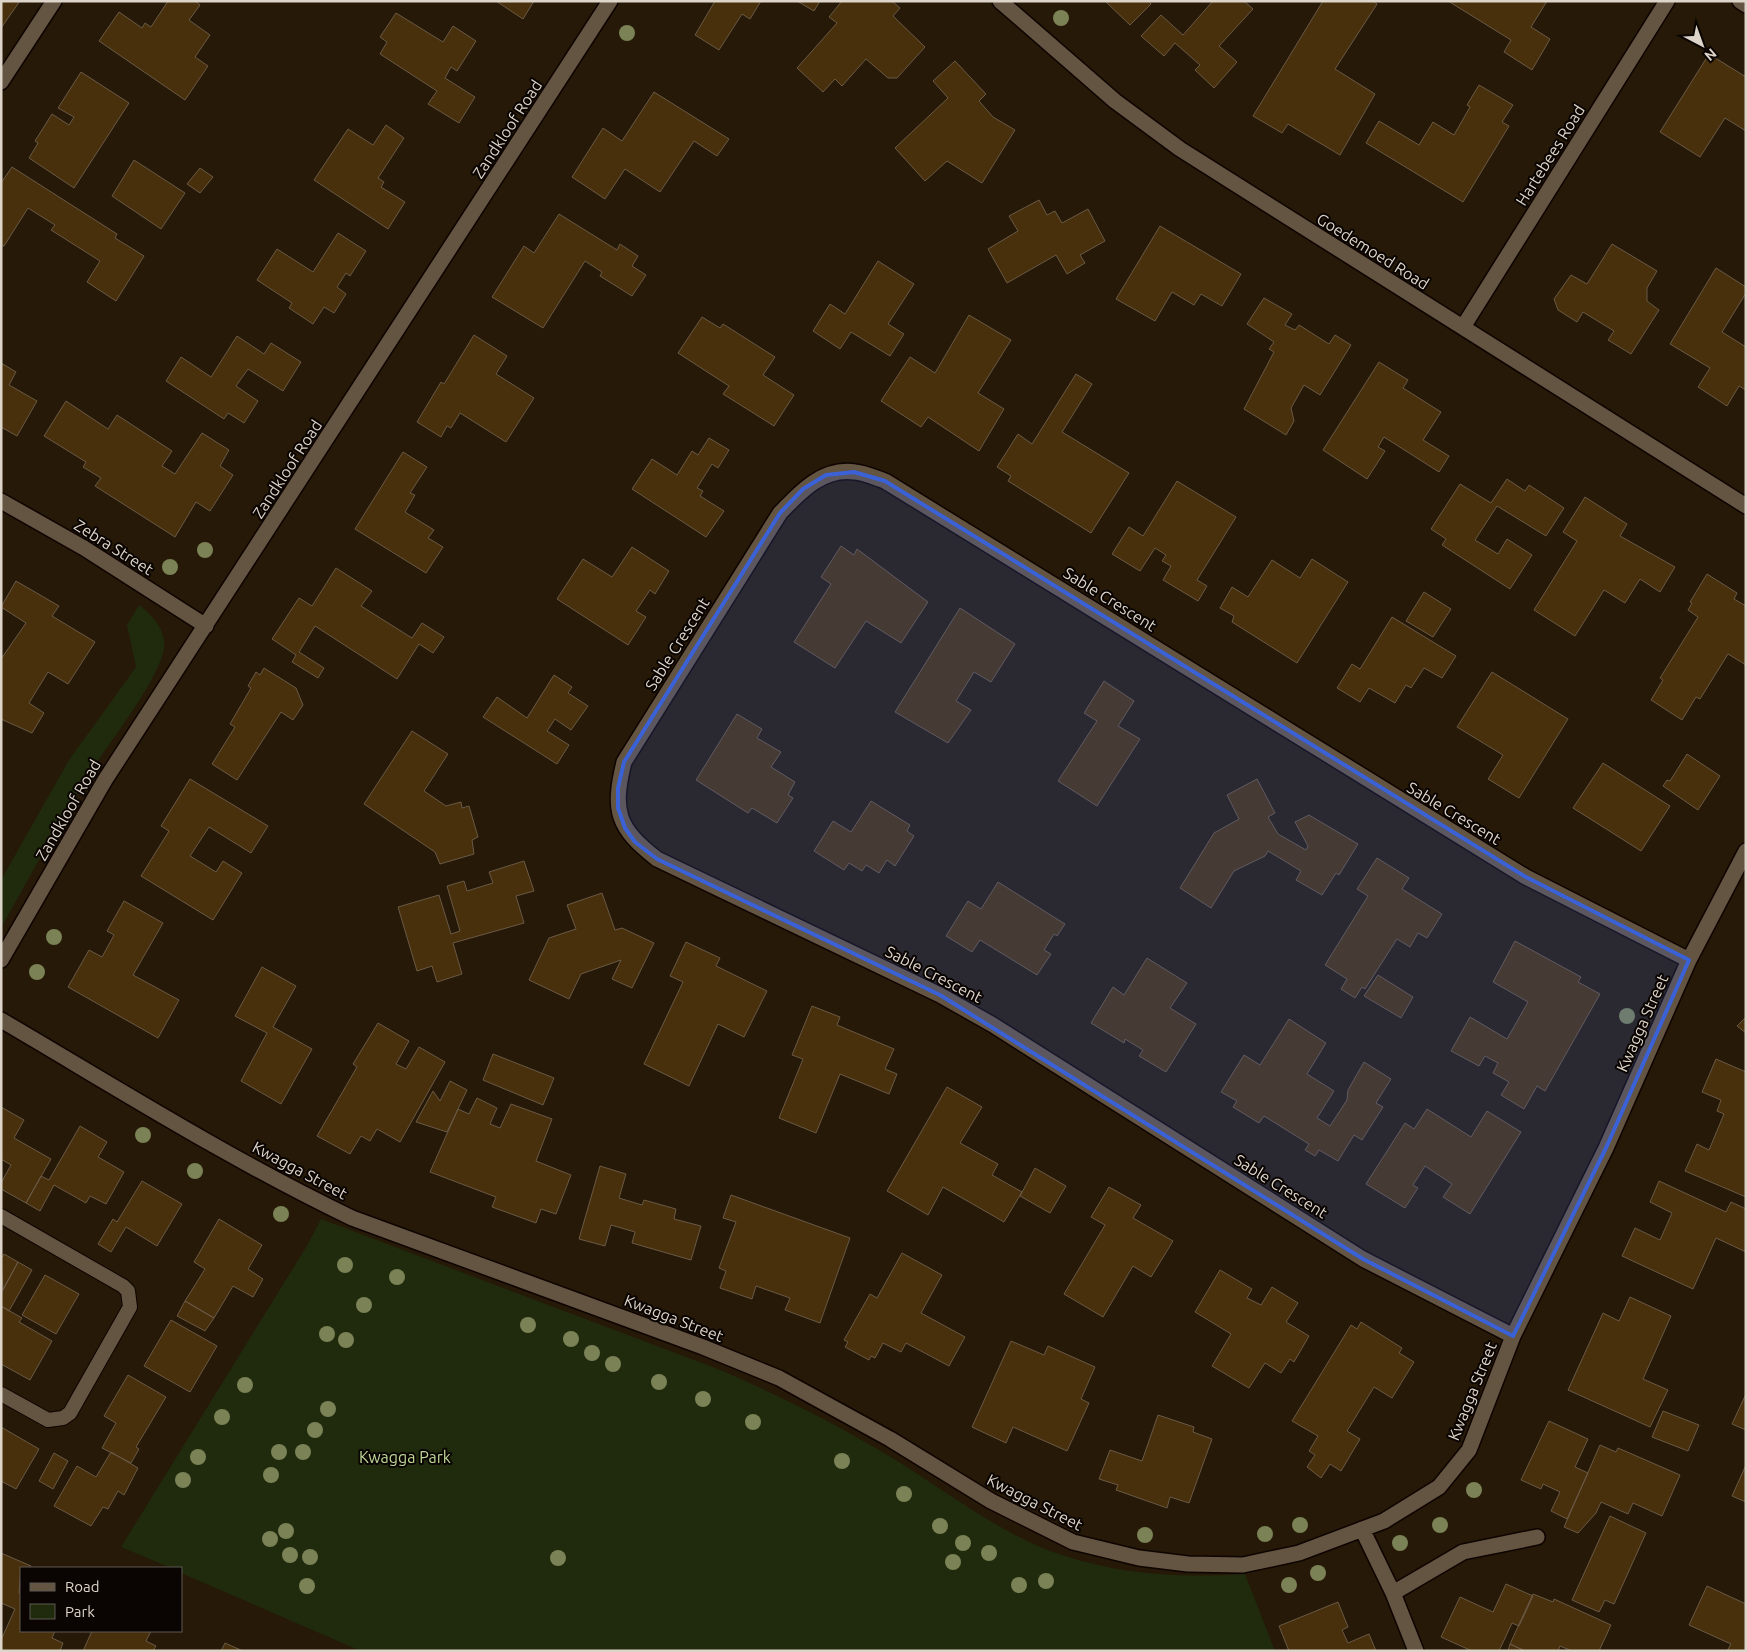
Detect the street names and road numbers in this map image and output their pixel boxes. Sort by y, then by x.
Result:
street label: Zandkloof Road [469,77,545,181]
street label: Hartebees Road [1512,101,1588,209]
street label: Goedemoed Road [1314,209,1432,293]
street label: Zandkloof Road [249,417,325,521]
street label: Zebra Street [71,516,157,579]
street label: Sable Crescent [1060,563,1160,635]
street label: Sable Crescent [641,594,713,694]
street label: Zandkloof Road [32,756,104,864]
street label: Sable Crescent [1404,778,1505,848]
street label: Sable Crescent [883,942,986,1006]
street label: Kwagga Street [1612,971,1672,1075]
street label: Kwagga Street [250,1137,351,1203]
street label: Sable Crescent [1231,1150,1331,1222]
street label: Kwagga Street [622,1291,727,1345]
street label: Kwagga Street [1444,1338,1500,1443]
street label: Kwagga Street [984,1470,1086,1534]

